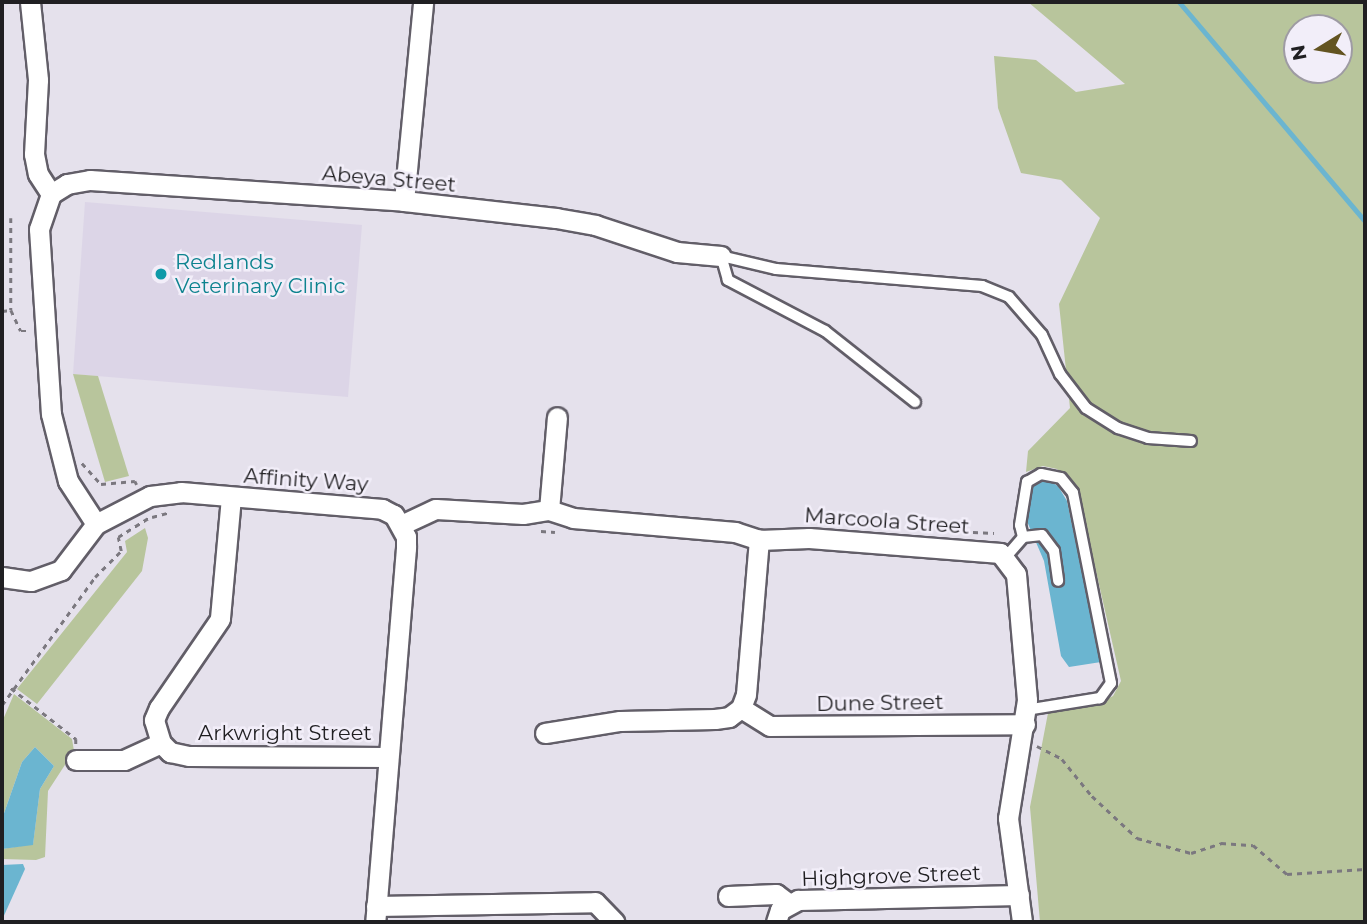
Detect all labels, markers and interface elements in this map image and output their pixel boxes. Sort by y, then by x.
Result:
north arrow [1283,14,1353,84]
text: N [1286,43,1312,62]
street label: Abeya Street [321,161,457,197]
place label: Redlands Veterinary Clinic [175,249,346,299]
marker: Redlands Veterinary Clinic [153,266,169,282]
street label: Affinity Way [243,463,369,497]
street label: Marcoola Street [804,503,970,539]
street label: Dune Street [816,689,944,717]
street label: Arkwright Street [198,720,372,746]
street label: Highgrove Street [801,860,981,892]

